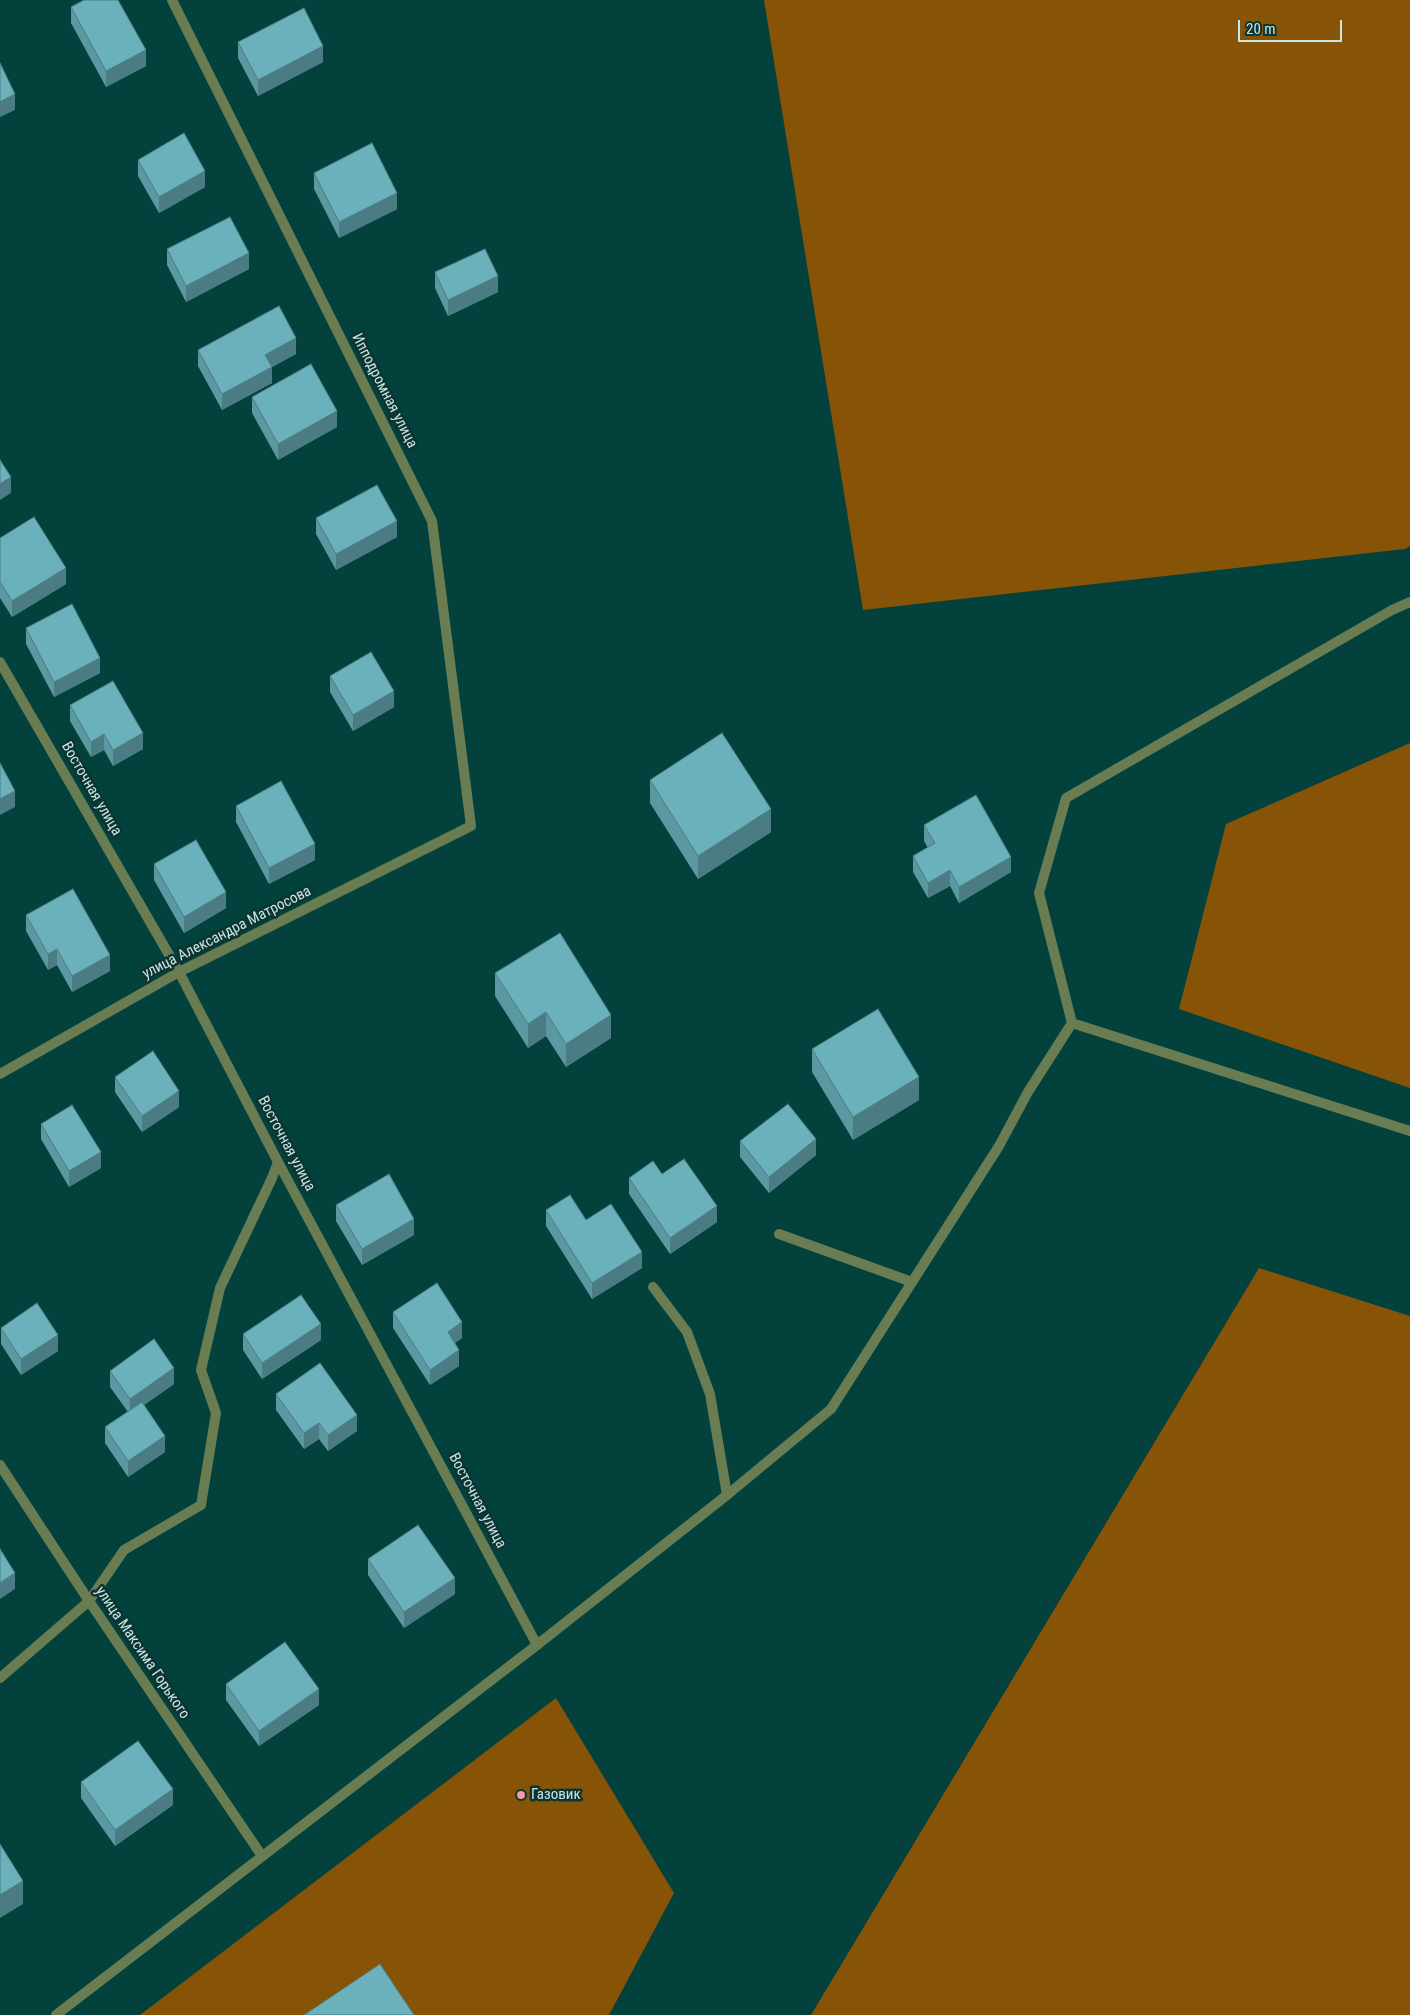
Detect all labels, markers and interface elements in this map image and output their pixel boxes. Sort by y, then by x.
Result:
scale bar [1240,10,1344,42]
text: 20 m [1246,20,1276,38]
street label: Ипподромная улица [347,331,421,451]
street label: Восточная улица [57,739,125,839]
street label: улица Александра Матросова [140,883,314,983]
street label: Восточная улица [253,1093,319,1195]
street label: Восточная улица [444,1450,510,1552]
street label: улица Максима Горького [91,1583,193,1723]
place label: Газовик [531,1786,581,1804]
marker: Газовик [515,1789,527,1801]

